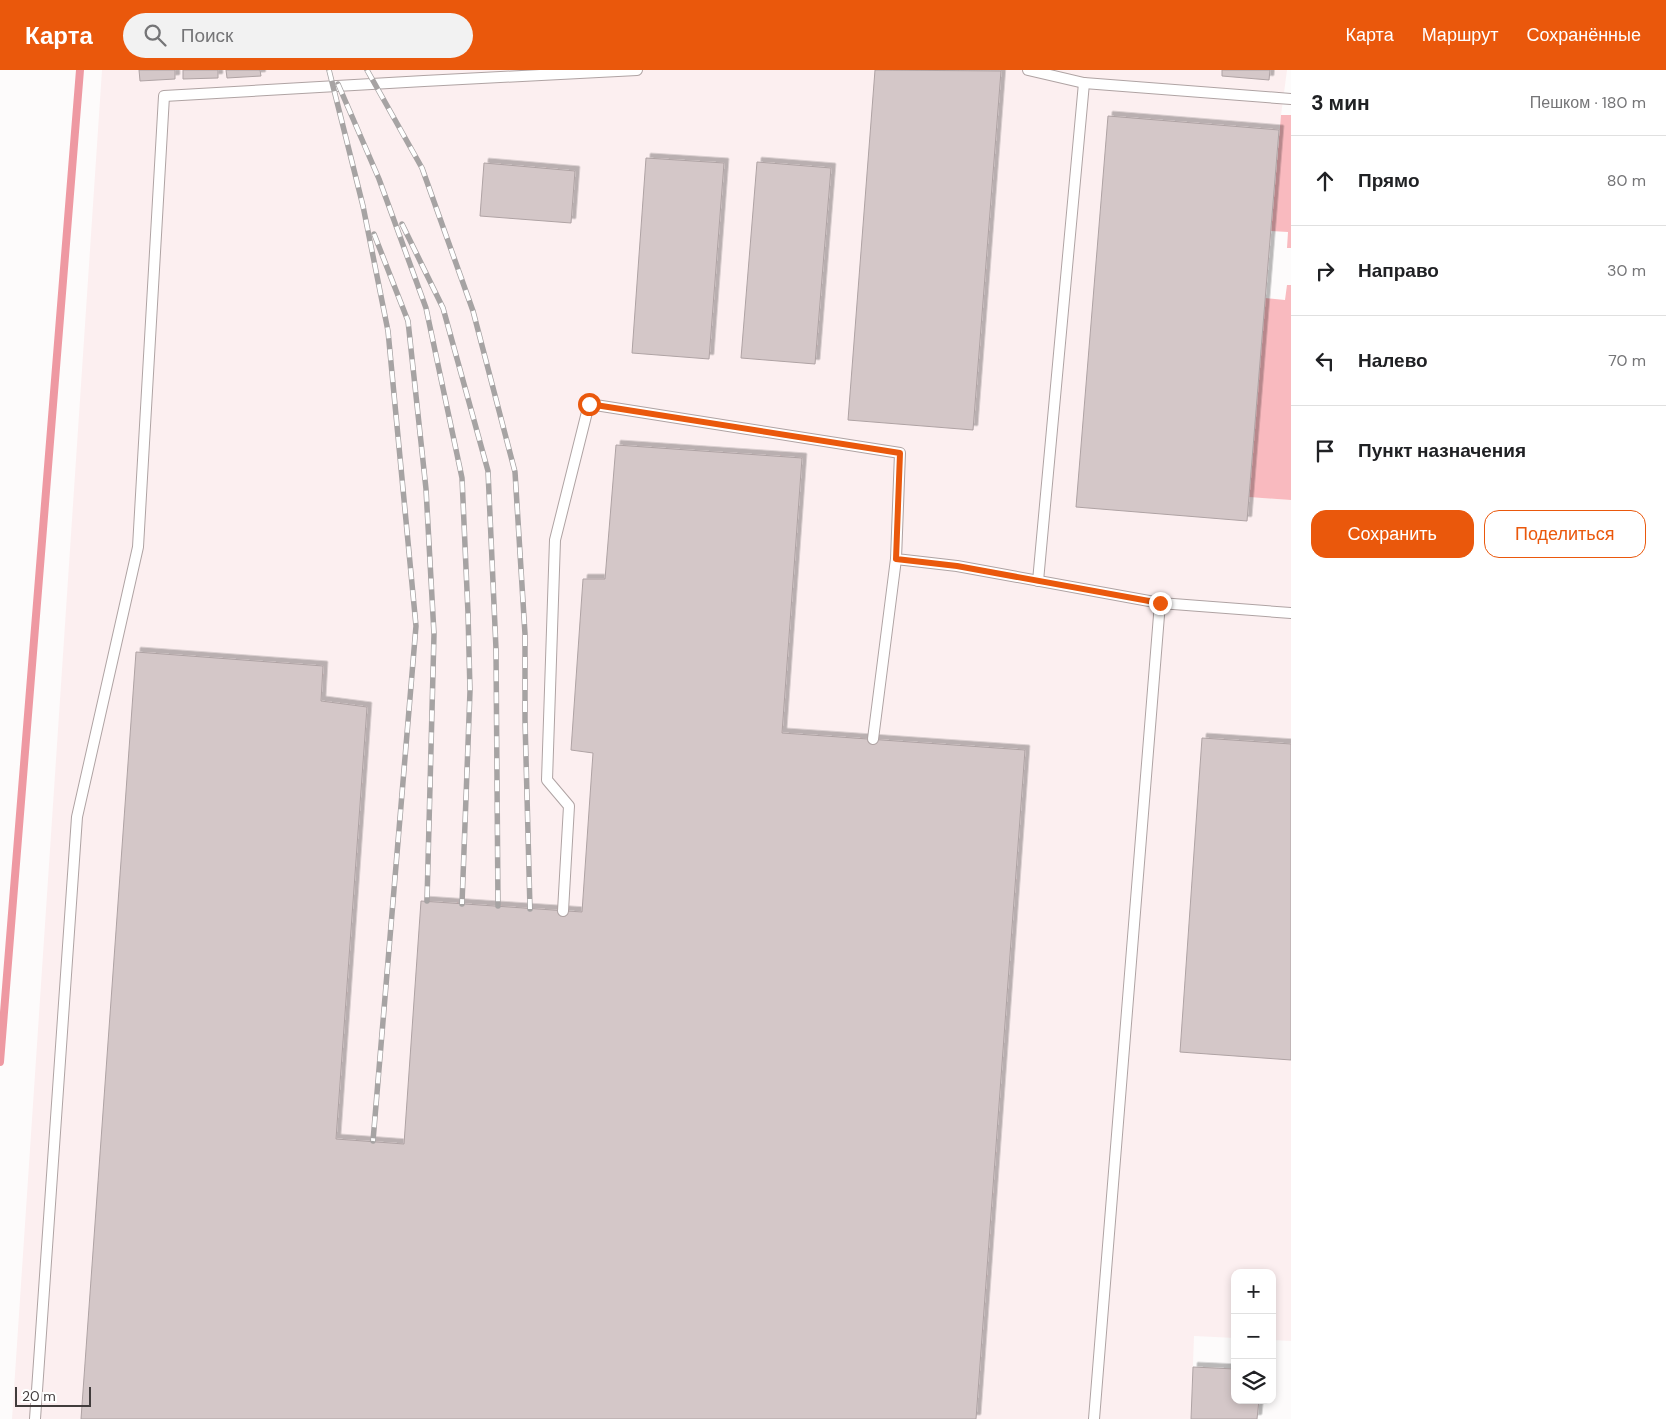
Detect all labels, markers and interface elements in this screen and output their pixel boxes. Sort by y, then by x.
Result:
search box [123,13,473,58]
text: Карта [25,20,93,51]
icon: search [141,21,169,49]
text: Поиск [181,23,233,48]
text: Карта [1346,23,1394,47]
text: Маршрут [1422,23,1498,47]
text: Сохранённые [1526,23,1641,47]
text: 3 мин [1311,89,1370,117]
text: Пешком · 180 m [1530,92,1646,113]
icon: ahead [1311,167,1339,195]
text: Прямо [1358,168,1420,193]
text: 80 m [1607,170,1646,191]
icon: right [1311,257,1339,285]
text: Направо [1358,258,1439,283]
text: 30 m [1607,260,1646,281]
icon: left [1311,347,1339,375]
text: Налево [1358,348,1428,373]
text: 70 m [1608,350,1646,371]
route start [578,393,601,416]
icon: arrive [1311,437,1339,465]
text: Пункт назначения [1358,438,1526,463]
button: Сохранить [1311,510,1474,558]
button: Поделиться [1484,510,1646,558]
route end [1149,592,1172,615]
map controls [1231,1269,1276,1404]
button: + [1231,1269,1276,1314]
button: − [1231,1314,1276,1359]
button: layers [1231,1359,1276,1404]
scale bar [15,1384,91,1407]
text: 20 m [22,1387,56,1405]

